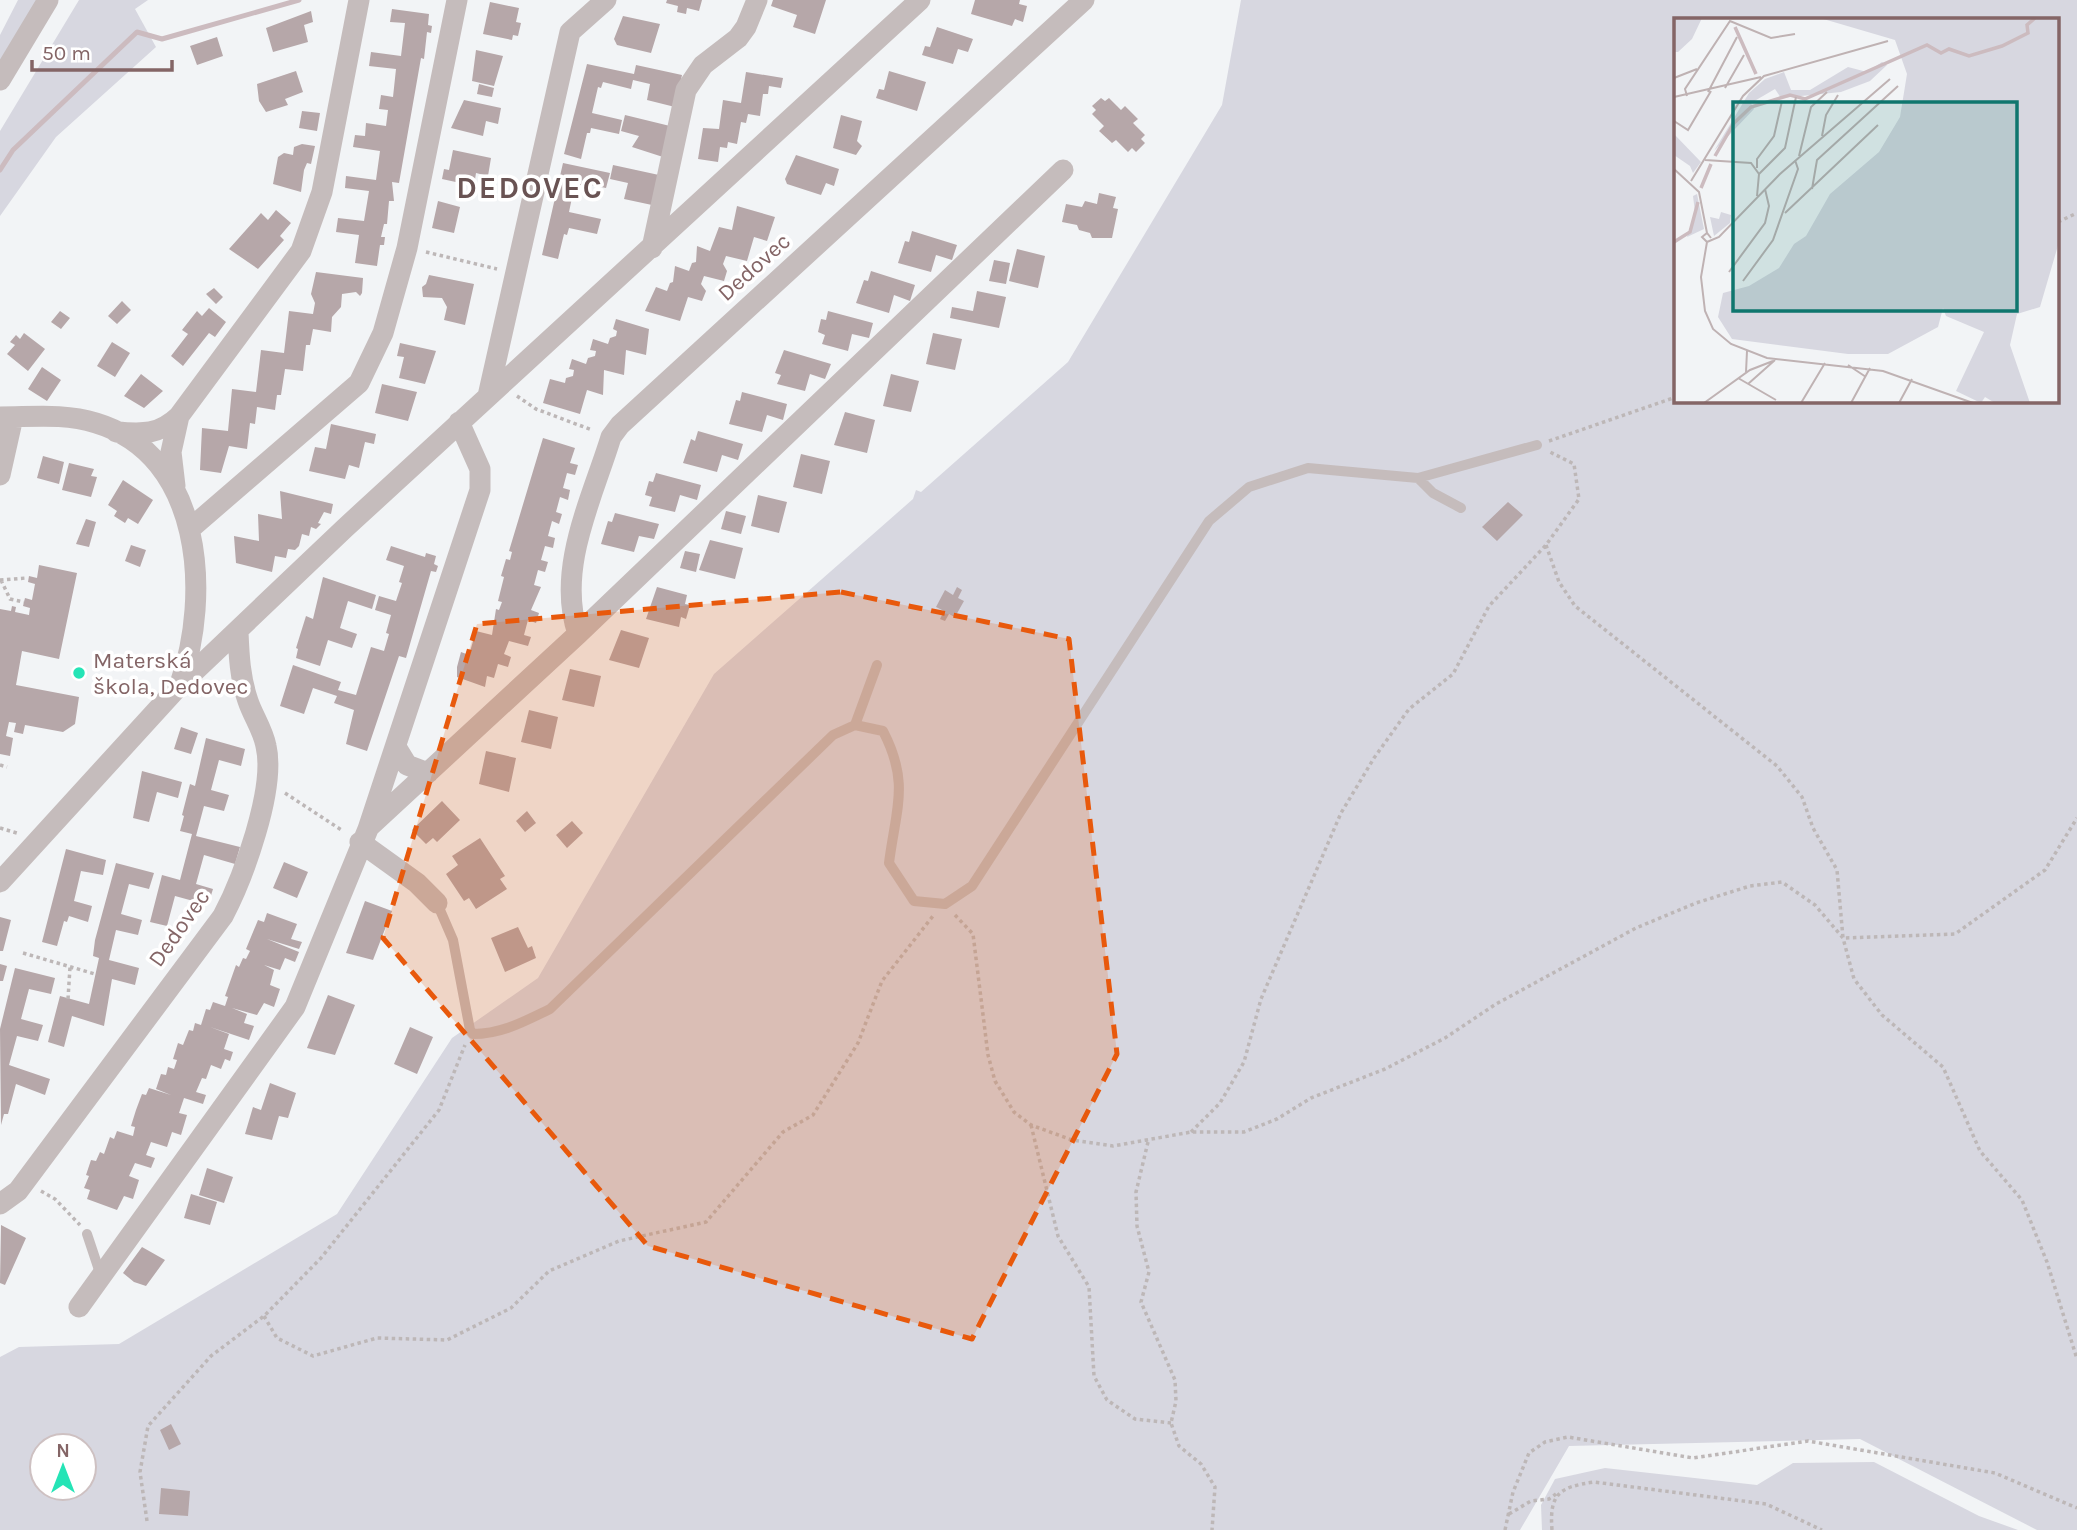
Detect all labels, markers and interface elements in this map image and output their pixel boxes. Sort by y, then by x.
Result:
inset map [1674,18,2060,402]
scale bar [32,28,172,72]
text: 50 m [42,41,91,65]
district label: DEDOVEC [456,170,604,206]
street label: Dedovec [712,227,796,307]
place label: Materská škola, Dedovec [93,647,248,700]
marker: Materská škola, Dedovec [71,665,87,681]
street label: Dedovec [143,884,215,972]
north arrow [28,1432,98,1502]
text: N [56,1440,70,1462]

